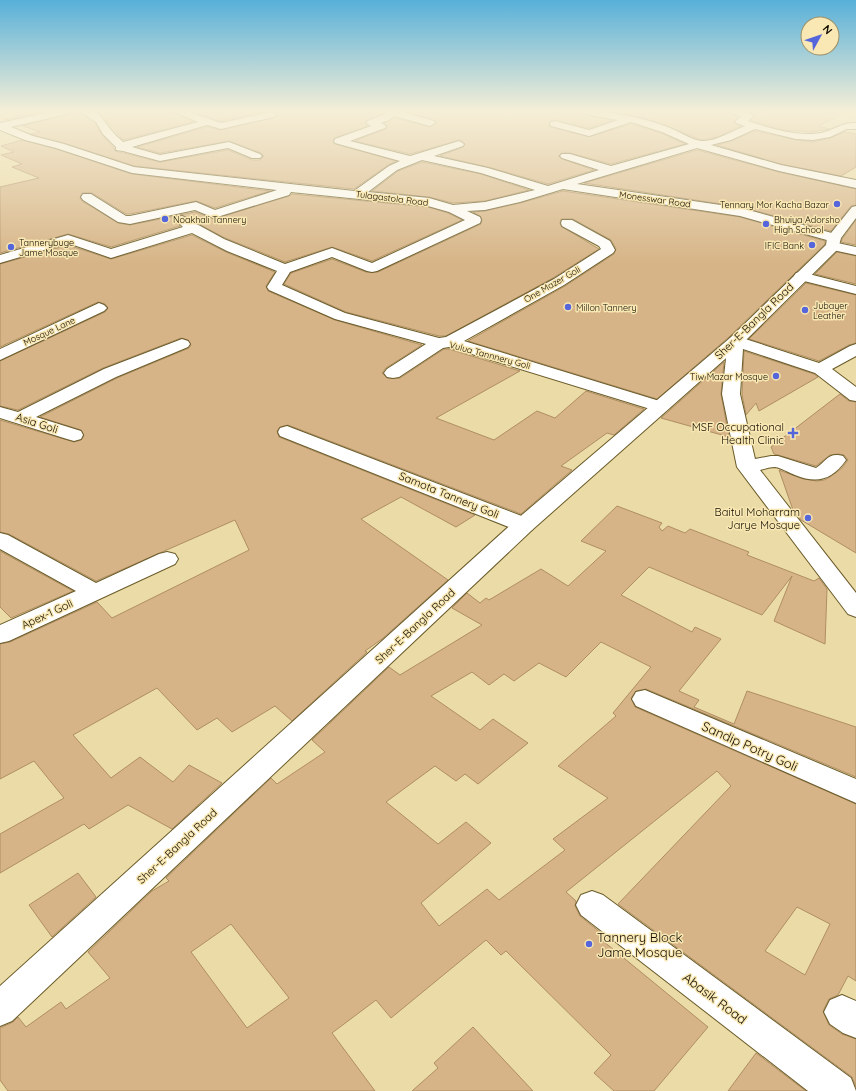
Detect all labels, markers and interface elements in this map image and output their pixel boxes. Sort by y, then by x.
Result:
north arrow [800,16,840,56]
text: N [820,22,836,37]
street label: Tulagastola Road [355,188,429,208]
street label: Monesswar Road [619,189,691,209]
place label: Tennary Mor Kacha Bazar [720,199,830,210]
marker: Tennary Mor Kacha Bazar [832,199,842,209]
marker: Noakhali Tannery [160,214,170,224]
place label: Noakhali Tannery [173,214,246,225]
place label: Bhuiya Adorsho High School [774,214,840,235]
marker: Bhuiya Adorsho High School [761,219,771,229]
place label: Tannerybuge Jame Mosque [19,237,78,258]
place label: IFIC Bank [765,240,804,251]
marker: IFIC Bank [807,240,817,250]
marker: Tannerybuge Jame Mosque [6,242,16,252]
street label: One Mazer Goli [522,263,582,305]
street label: Sher-E-Bangla Road [712,280,796,362]
place label: Jubayer Leather [813,300,848,321]
marker: Millon Tannery [563,302,573,312]
place label: Millon Tannery [576,302,637,313]
marker: Jubayer Leather [800,305,810,315]
street label: Mosque Lane [21,314,77,348]
street label: Vulua Tannnery Goli [448,339,532,371]
place label: Tiw Mazar Mosque [690,371,768,382]
marker: Tiw Mazar Mosque [771,371,781,381]
street label: Asia Goli [14,410,60,436]
place label: MSF Occupational Health Clinic [692,420,784,447]
marker: MSF Occupational Health Clinic [787,427,799,439]
street label: Samota Tannery Goli [397,469,501,521]
place label: Baitul Moharram Jarye Mosque [715,505,800,532]
marker: Baitul Moharram Jarye Mosque [803,513,813,523]
street label: Sher-E-Bangla Road [372,585,458,667]
street label: Apex-1 Goli [19,596,75,632]
street label: Sandip Potry Goli [700,718,800,774]
street label: Sher-E-Bangla Road [134,805,220,887]
place label: Tannery Block Jame Mosque [597,929,683,960]
marker: Tannery Block Jame Mosque [584,939,594,949]
street label: Abasik Road [680,969,750,1027]

